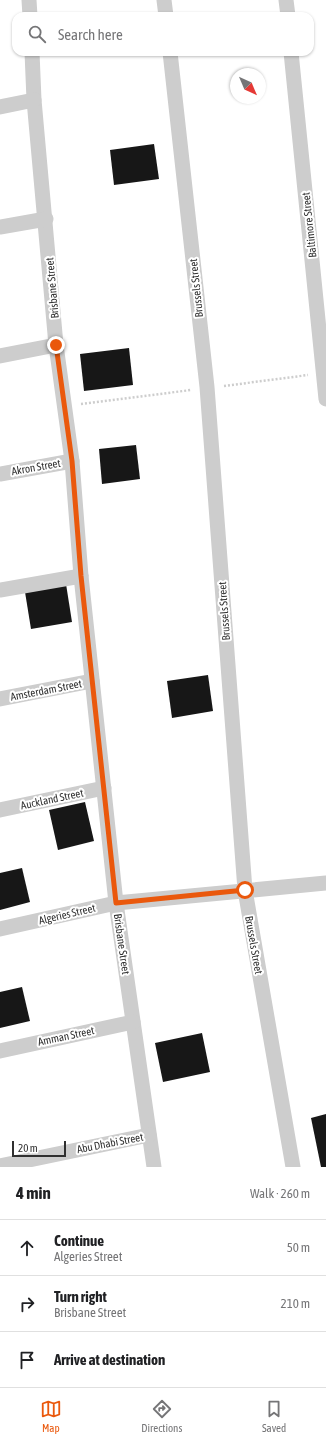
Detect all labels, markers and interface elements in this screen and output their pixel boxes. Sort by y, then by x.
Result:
search box [12,12,314,56]
icon: search [26,23,48,45]
text: Search here [58,26,123,43]
north arrow [230,68,266,104]
street label: Baltimore Street [300,192,318,258]
street label: Brisbane Street [43,257,61,319]
street label: Brussels Street [187,258,205,318]
route end [47,336,65,354]
street label: Akron Street [11,457,61,477]
street label: Brussels Street [216,581,232,641]
street label: Amsterdam Street [9,677,83,703]
street label: Auckland Street [20,786,84,812]
route start [236,881,254,899]
street label: Algeries Street [37,902,97,926]
street label: Brisbane Street [112,913,132,975]
street label: Brussels Street [243,915,265,975]
street label: Amman Street [37,1024,95,1048]
street label: Abu Dhabi Street [76,1131,144,1155]
scale bar [12,1139,66,1158]
text: 20 m [18,1142,38,1154]
text: 4 min [16,1183,51,1203]
text: Walk · 260 m [250,1186,310,1201]
text: Continue [54,1232,104,1249]
icon: ahead [16,1237,38,1259]
text: 50 m [287,1240,310,1255]
text: Algeries Street [54,1249,122,1264]
text: Turn right [54,1288,107,1305]
icon: right [16,1293,38,1315]
text: 210 m [281,1296,310,1311]
text: Brisbane Street [54,1305,126,1320]
icon: arrive [16,1349,38,1371]
text: Arrive at destination [54,1351,165,1368]
tab: Map [40,1398,62,1434]
tab: Directions [141,1398,182,1434]
tab: Saved [262,1398,286,1434]

